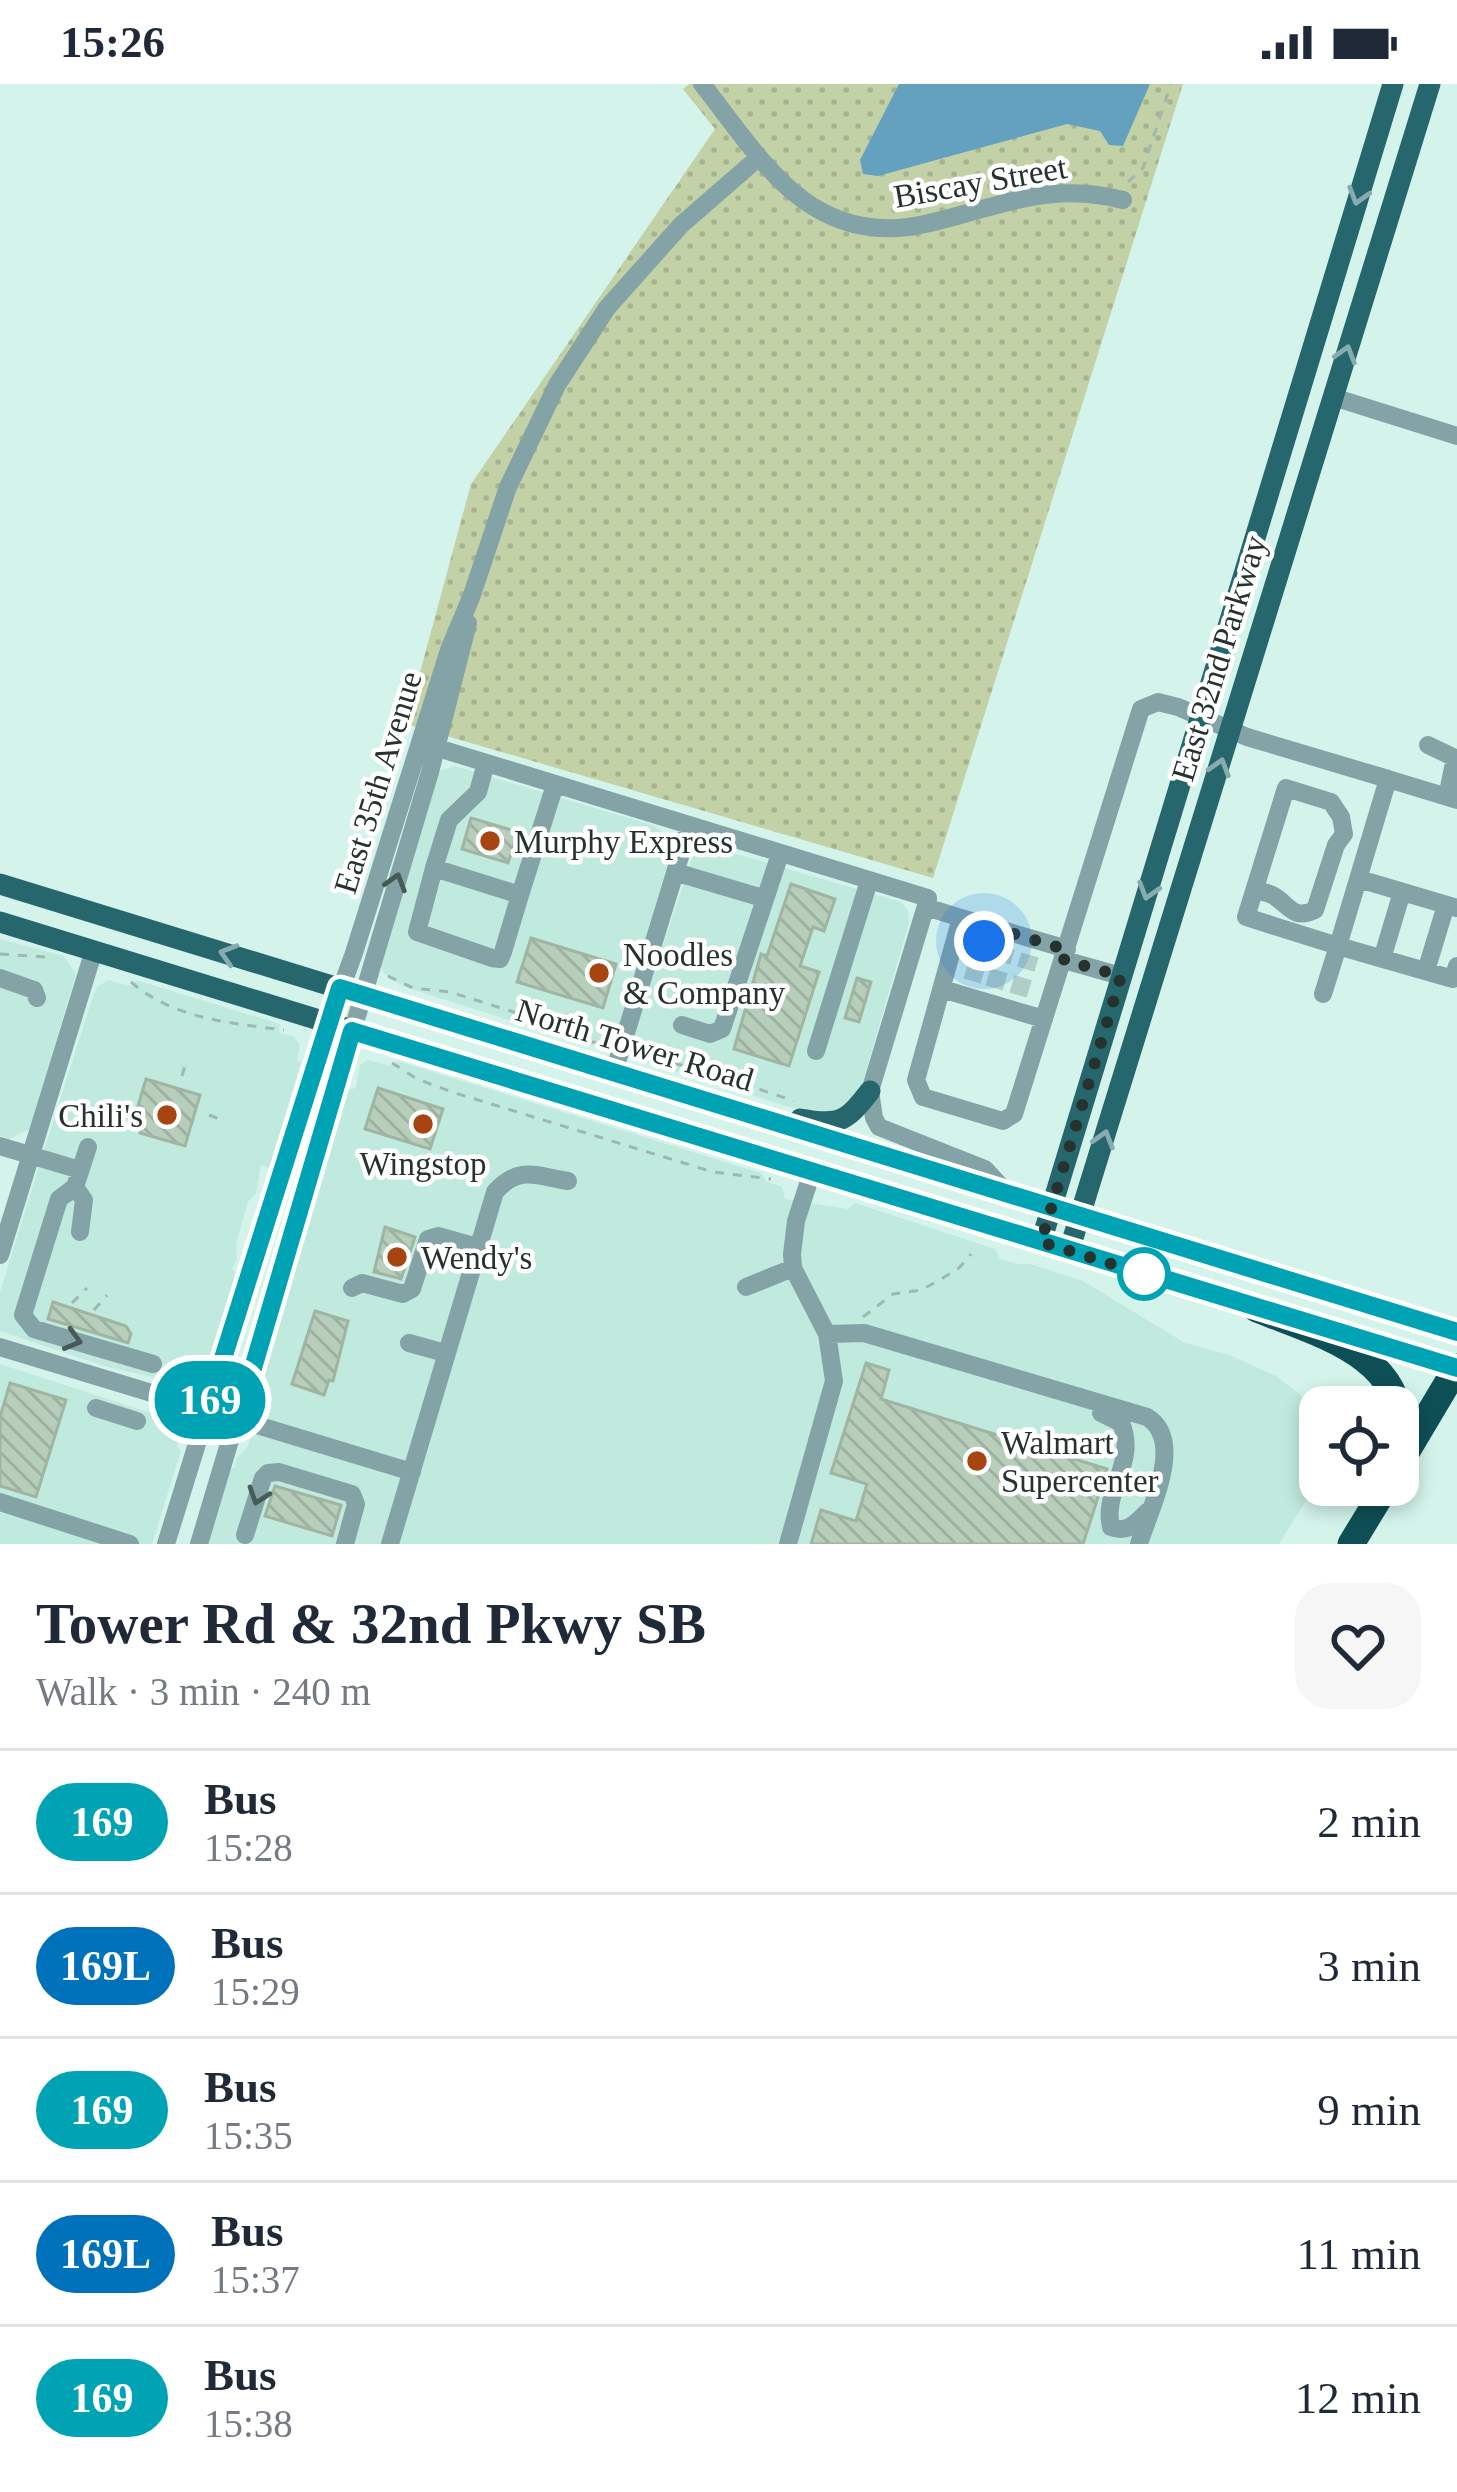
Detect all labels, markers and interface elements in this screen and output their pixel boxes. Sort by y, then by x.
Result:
text: 15:26 [60,17,165,67]
street label: Biscay Street [891,149,1069,215]
one-way arrow [1348,185,1373,206]
one-way arrow [1332,344,1357,365]
street label: East 32nd Parkway [1164,531,1274,785]
street label: East 35th Avenue [327,667,429,898]
one-way arrow [1205,757,1230,778]
place label: Murphy Express [514,824,733,860]
marker: Murphy Express [477,828,503,854]
one-way arrow [382,872,407,893]
one-way arrow [1137,880,1162,901]
your location [954,911,1014,971]
place label: Noodles & Company [623,937,786,1011]
one-way arrow [218,943,239,968]
marker: Noodles & Company [586,960,612,986]
street label: North Tower Road [512,992,758,1098]
place label: Chili's [58,1098,143,1134]
marker: Chili's [154,1102,180,1128]
marker: Wingstop [410,1111,436,1137]
one-way arrow [1089,1129,1114,1150]
place label: Wingstop [359,1146,487,1182]
place label: Wendy's [421,1240,532,1276]
marker: Wendy's [384,1244,410,1270]
unlabelled marker [1119,1249,1169,1299]
one-way arrow [63,1326,83,1351]
line badge: 169 [141,1361,279,1439]
text: 169 [179,1377,242,1423]
map controls [1299,1386,1419,1506]
button: locate [1299,1386,1419,1506]
place label: Walmart Supercenter [1001,1425,1159,1499]
marker: Walmart Supercenter [964,1448,990,1474]
one-way arrow [248,1485,272,1506]
button: heart [1295,1583,1421,1709]
text: Tower Rd & 32nd Pkwy SB [36,1592,706,1655]
text: Walk · 3 min · 240 m [36,1670,371,1713]
text: Bus [204,1774,277,1824]
text: 2 min [1317,1797,1421,1847]
text: 169 [71,1799,134,1845]
text: 15:28 [204,1826,293,1869]
text: Bus [211,1918,284,1968]
text: 3 min [1317,1941,1421,1991]
text: 169L [60,1943,151,1989]
text: 15:29 [211,1970,300,2013]
text: Bus [204,2062,277,2112]
text: 9 min [1317,2085,1421,2135]
text: 169 [71,2087,134,2133]
text: 15:35 [204,2114,293,2157]
text: Bus [211,2206,284,2256]
text: 11 min [1296,2229,1421,2279]
text: 169L [60,2231,151,2277]
text: 15:37 [211,2258,300,2301]
text: Bus [204,2350,277,2400]
text: 12 min [1295,2373,1421,2423]
text: 169 [71,2375,134,2421]
text: 15:38 [204,2402,293,2445]

